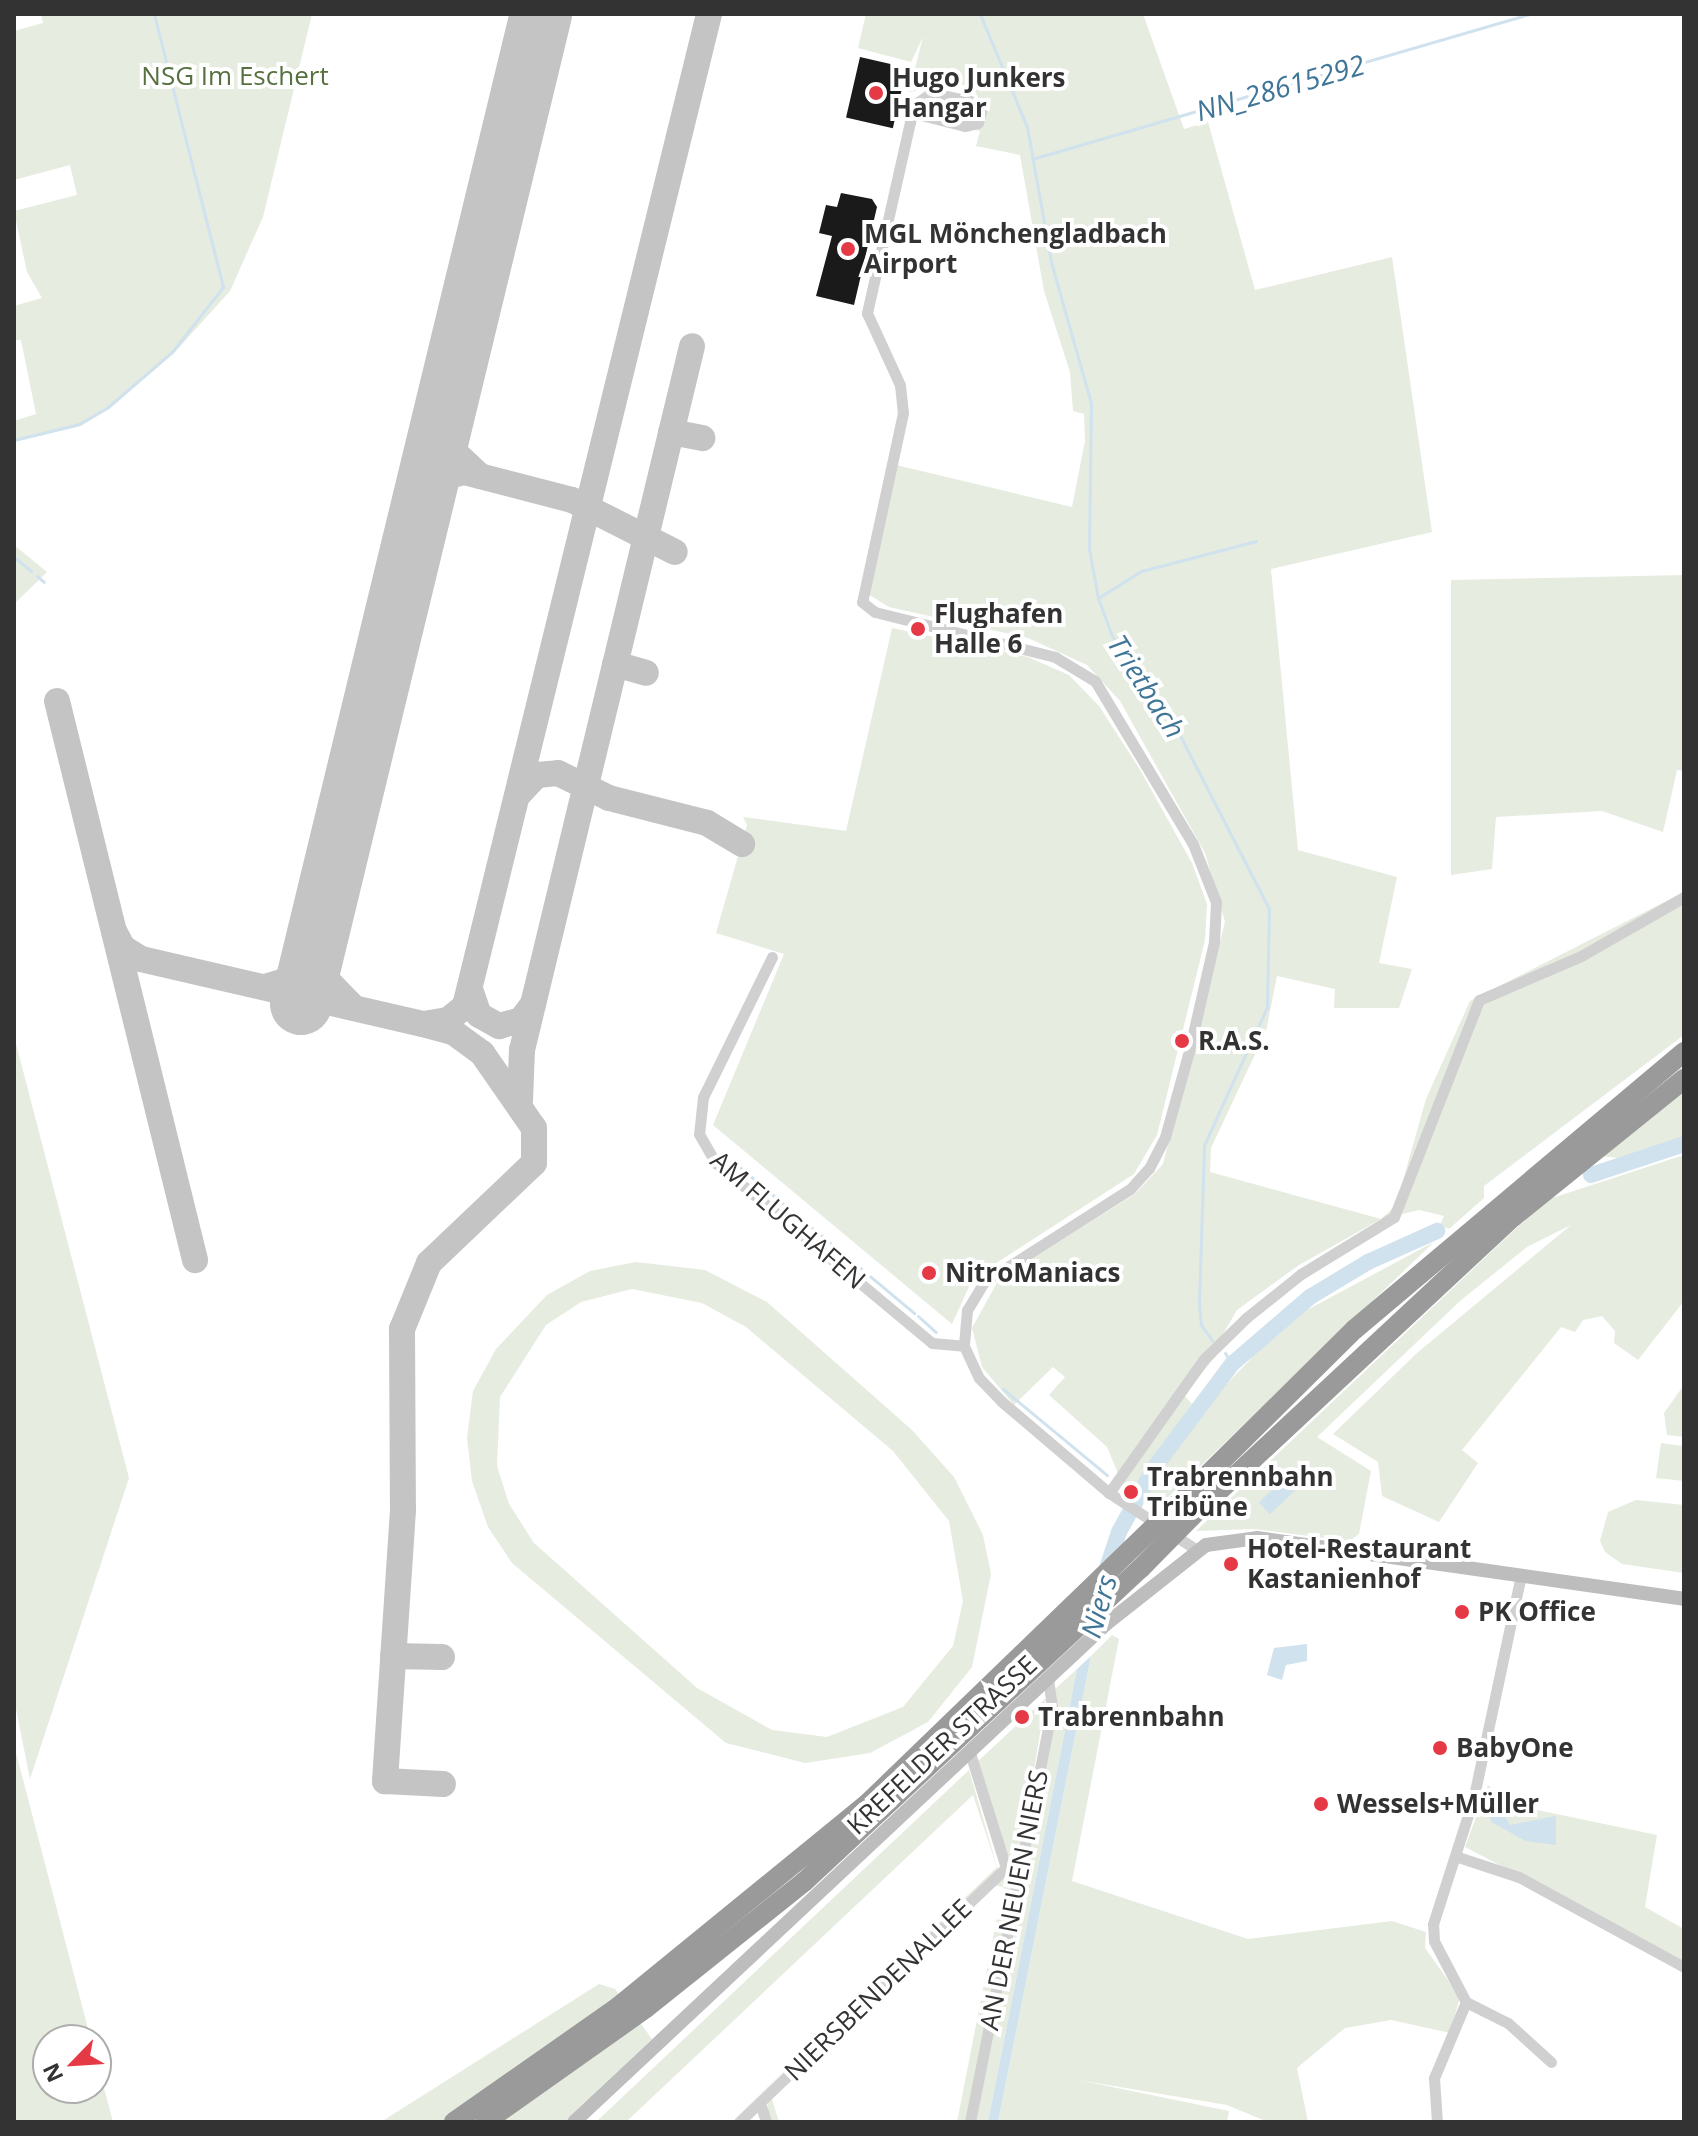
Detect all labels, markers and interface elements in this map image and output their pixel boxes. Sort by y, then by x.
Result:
water label: NN_28615292 [1192,47,1368,127]
park label: NSG Im Eschert [141,60,329,92]
place label: Hugo Junkers Hangar [892,62,1066,124]
marker: Hugo Junkers Hangar [867,84,885,102]
place label: MGL Mönchengladbach Airport [864,218,1167,280]
marker: MGL Mönchengladbach Airport [839,240,857,258]
place label: Flughafen Halle 6 [934,598,1063,660]
marker: Flughafen Halle 6 [909,620,927,638]
water label: Trietbach [1101,628,1193,744]
place label: R.A.S. [1198,1025,1270,1057]
marker: R.A.S. [1173,1032,1191,1050]
street label: AM FLUGHAFEN [704,1144,872,1296]
place label: NitroManiacs [945,1257,1120,1289]
marker: NitroManiacs [920,1264,938,1282]
place label: Trabrennbahn Tribüne [1147,1461,1334,1522]
marker: Trabrennbahn Tribüne [1122,1483,1140,1501]
place label: Hotel-Restaurant Kastanienhof [1247,1533,1471,1594]
marker: Hotel-Restaurant Kastanienhof [1222,1555,1240,1573]
water label: Niers [1073,1571,1123,1641]
place label: PK Office [1478,1596,1596,1628]
marker: PK Office [1453,1603,1471,1621]
street label: KREFELDER STRASSE [841,1649,1043,1841]
place label: Trabrennbahn [1038,1701,1225,1733]
marker: Trabrennbahn [1013,1708,1031,1726]
place label: BabyOne [1456,1732,1574,1764]
marker: BabyOne [1431,1739,1449,1757]
street label: AN DER NEUEN NIERS [973,1767,1055,2033]
place label: Wessels+Müller [1337,1788,1539,1820]
marker: Wessels+Müller [1312,1795,1330,1813]
street label: NIERSBENDENALLEE [778,1893,978,2087]
north arrow [32,2024,112,2104]
text: N [35,2059,69,2088]

